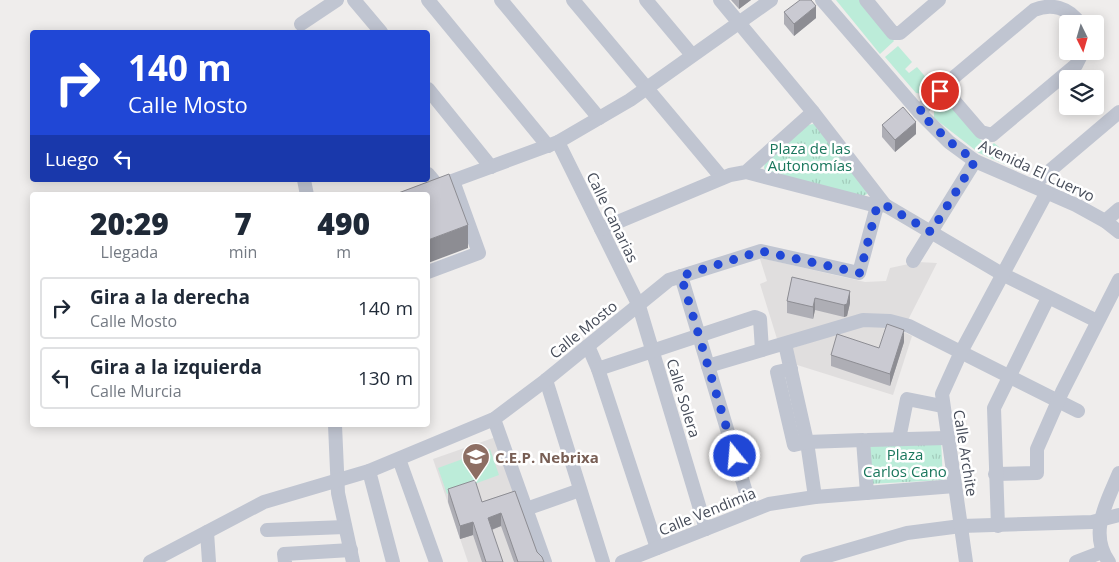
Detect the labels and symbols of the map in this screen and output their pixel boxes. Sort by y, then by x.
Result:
north arrow [1059,15,1104,60]
pin [919,70,961,112]
street label: Avenida El Cuervo [976,134,1098,206]
park label: Plaza de las Autonomías [768,138,852,175]
street label: Calle Canarias [582,168,644,266]
street label: Calle Mosto [545,296,621,362]
street label: Calle Solera [663,356,705,440]
street label: Calle Archite [949,408,983,498]
position arrow [708,429,760,481]
school or university icon: C.E.P. Nebrixa [461,442,491,481]
park label: Plaza Carlos Cano [863,444,947,481]
place label: C.E.P. Nebrixa [495,447,599,467]
street label: Calle Vendimia [655,482,759,540]

